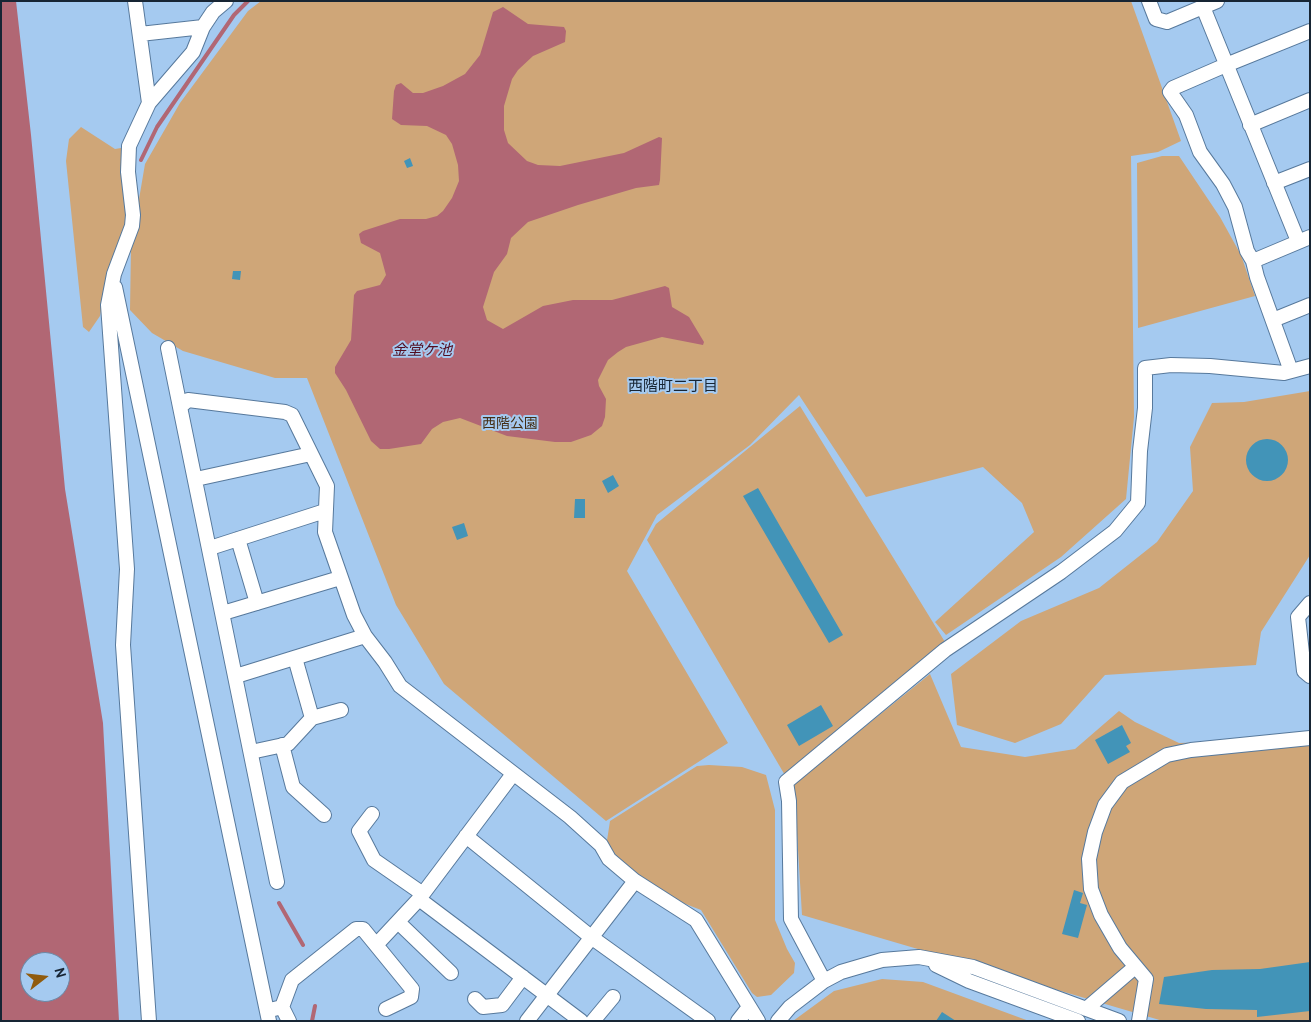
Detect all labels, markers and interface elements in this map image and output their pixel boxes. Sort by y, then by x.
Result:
water label: 金堂ケ池 [392,343,452,361]
district label: 西階町二丁目 [628,379,718,397]
park label: 西階公園 [482,417,538,433]
north arrow [20,952,70,1002]
text: N [49,966,68,980]

